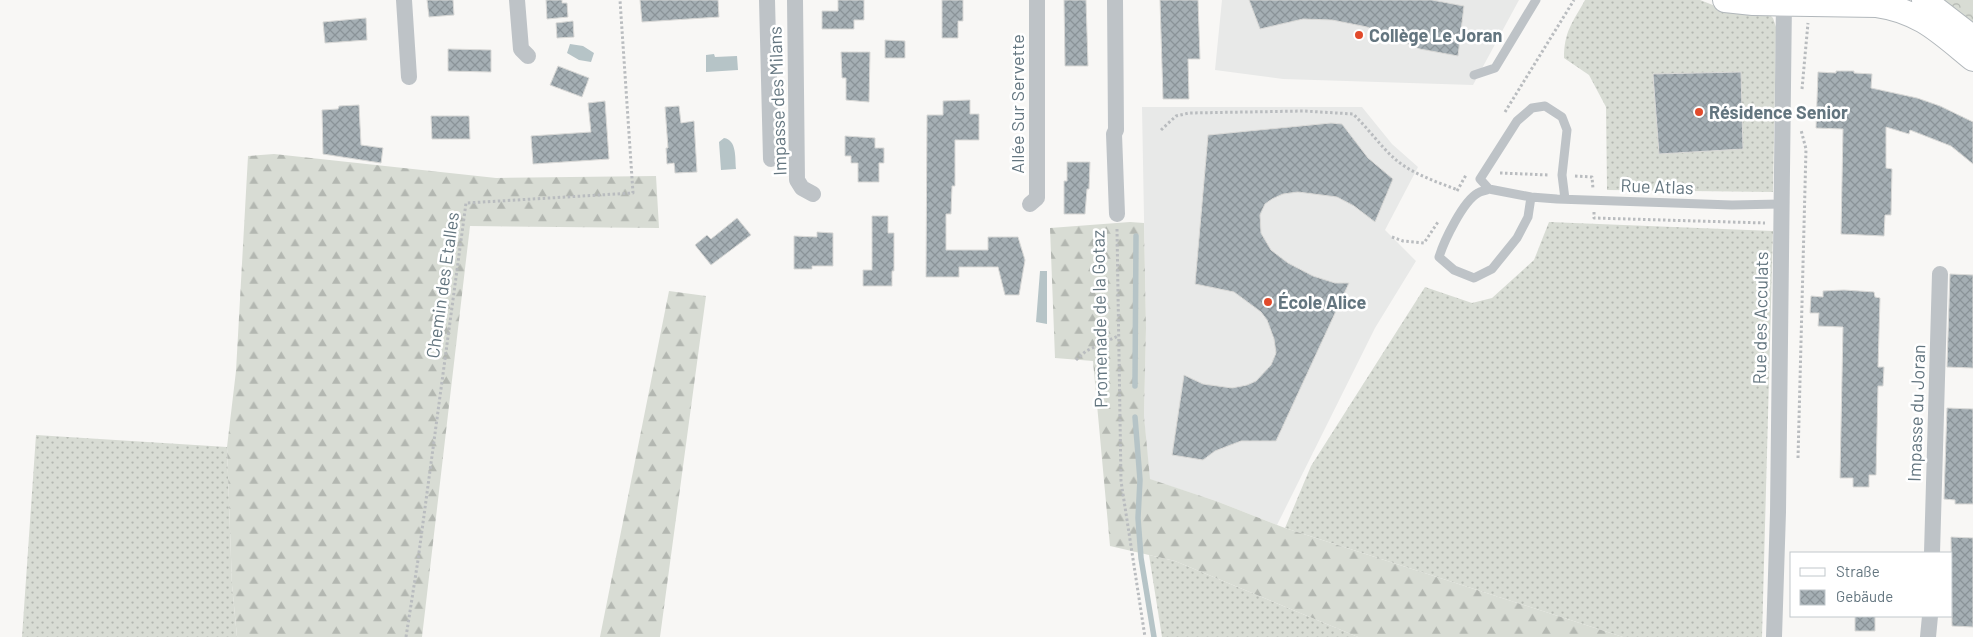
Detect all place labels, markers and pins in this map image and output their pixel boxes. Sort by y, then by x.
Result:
place label: Collège Le Joran [1369,24,1502,46]
marker: Collège Le Joran [1353,29,1365,41]
place label: Résidence Senior [1709,101,1848,123]
marker: Résidence Senior [1693,106,1705,118]
place label: École Alice [1278,291,1367,313]
marker: École Alice [1262,296,1274,308]

